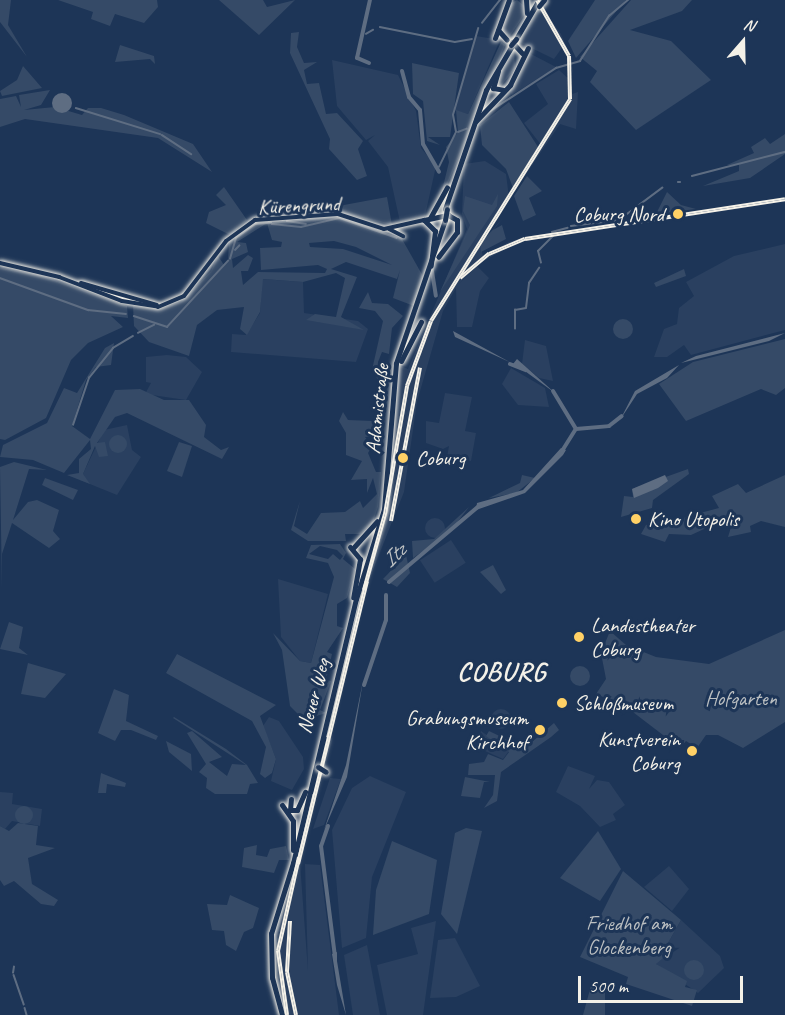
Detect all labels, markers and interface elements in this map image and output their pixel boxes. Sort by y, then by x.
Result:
north arrow [713,12,773,72]
text: N [741,14,757,36]
street label: Kürengrund [257,190,341,220]
place label: Coburg Nord [574,201,664,227]
marker: Coburg Nord [669,205,687,223]
street label: Adamistraße [360,363,394,455]
place label: Coburg [416,445,465,471]
marker: Coburg [394,449,412,467]
place label: Kino Utopolis [648,506,740,532]
marker: Kino Utopolis [629,512,643,526]
water label: Itz [377,538,411,574]
place label: Landestheater Coburg [591,612,695,662]
marker: Landestheater Coburg [572,630,586,644]
street label: Neuer Weg [291,656,335,736]
district label: COBURG [458,656,546,688]
park label: Hofgarten [705,685,777,711]
place label: Schloßmuseum [574,690,673,716]
marker: Schloßmuseum [555,696,569,710]
place label: Grabungsmuseum Kirchhof [406,705,528,755]
marker: Grabungsmuseum Kirchhof [533,723,547,737]
place label: Kunstverein Coburg [598,726,680,776]
marker: Kunstverein Coburg [685,744,699,758]
park label: Friedhof am Glockenberg [586,910,672,960]
scale bar [581,964,746,1002]
text: 500 m [589,975,628,997]

